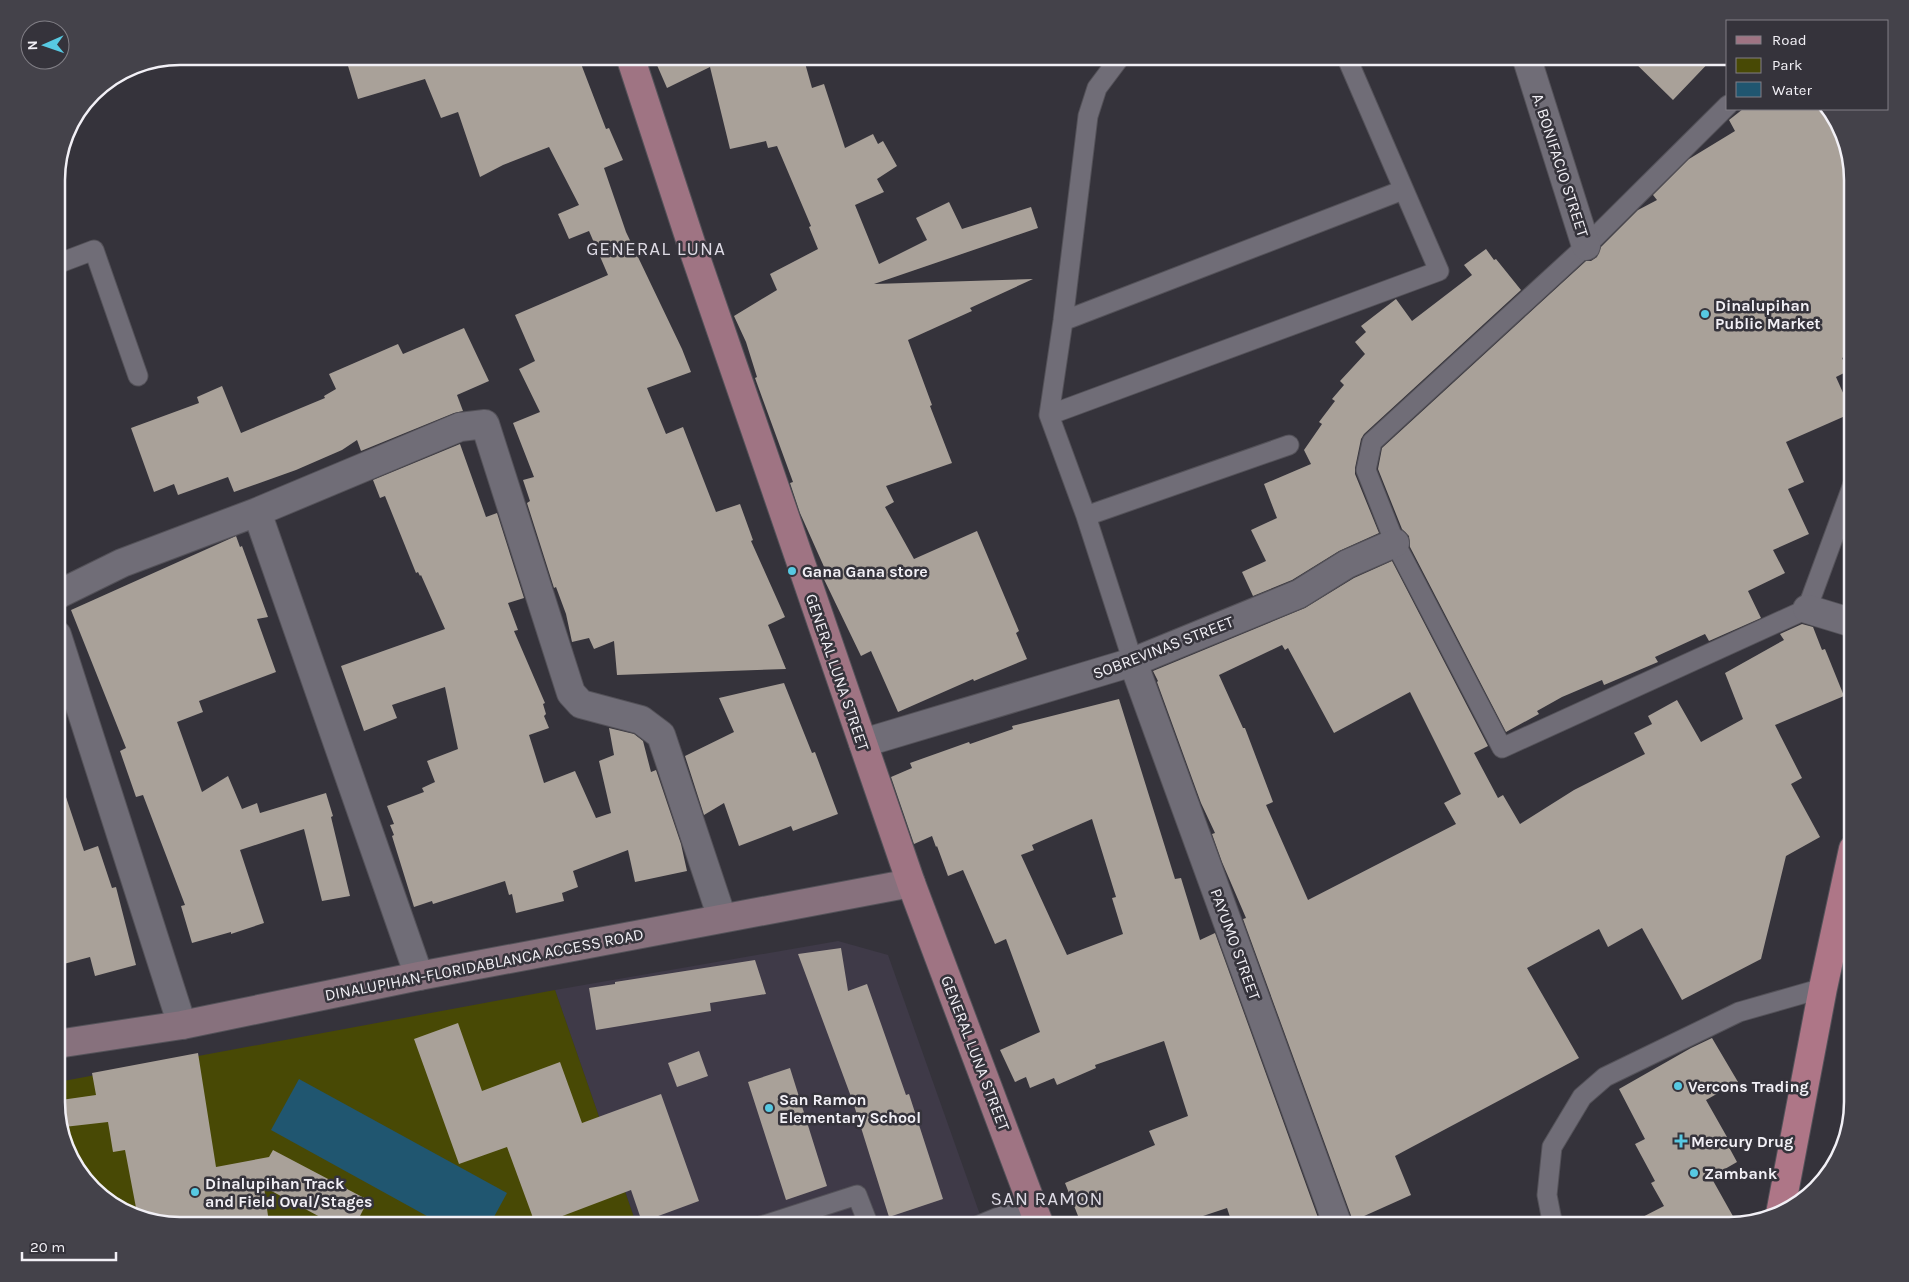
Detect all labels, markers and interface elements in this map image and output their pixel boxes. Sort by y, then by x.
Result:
north arrow [20,20,70,70]
legend [1726,20,1889,110]
text: Road [1772,31,1807,49]
text: N [24,40,41,51]
text: Park [1772,56,1802,74]
text: Water [1772,81,1813,99]
street label: A. BONIFACIO STREET [1528,91,1593,239]
district label: GENERAL LUNA [586,238,726,260]
place label: Dinalupihan Public Market [1715,296,1821,333]
marker: Dinalupihan Public Market [1699,308,1711,320]
place label: Gana Gana store [802,562,928,581]
marker: Gana Gana store [786,565,798,577]
street label: GENERAL LUNA STREET [802,591,873,753]
street label: SOBREVINAS STREET [1090,612,1236,683]
street label: PAYUMO STREET [1207,886,1265,1003]
street label: DINALUPIHAN-FLORIDABLANCA ACCESS ROAD [323,924,645,1005]
street label: GENERAL LUNA STREET [937,973,1014,1134]
place label: Vercons Trading [1688,1077,1809,1096]
marker: Vercons Trading [1672,1080,1684,1092]
place label: San Ramon Elementary School [779,1090,921,1127]
marker: San Ramon Elementary School [763,1102,775,1114]
place label: Mercury Drug [1691,1132,1793,1151]
marker: Mercury Drug [1675,1135,1687,1147]
place label: Zambank [1704,1164,1778,1183]
marker: Zambank [1688,1167,1700,1179]
place label: Dinalupihan Track and Field Oval/Stages [205,1174,373,1211]
marker: Dinalupihan Track and Field Oval/Stages [189,1186,201,1198]
district label: SAN RAMON [991,1188,1103,1210]
scale bar [22,1230,116,1262]
text: 20 m [30,1238,65,1256]

